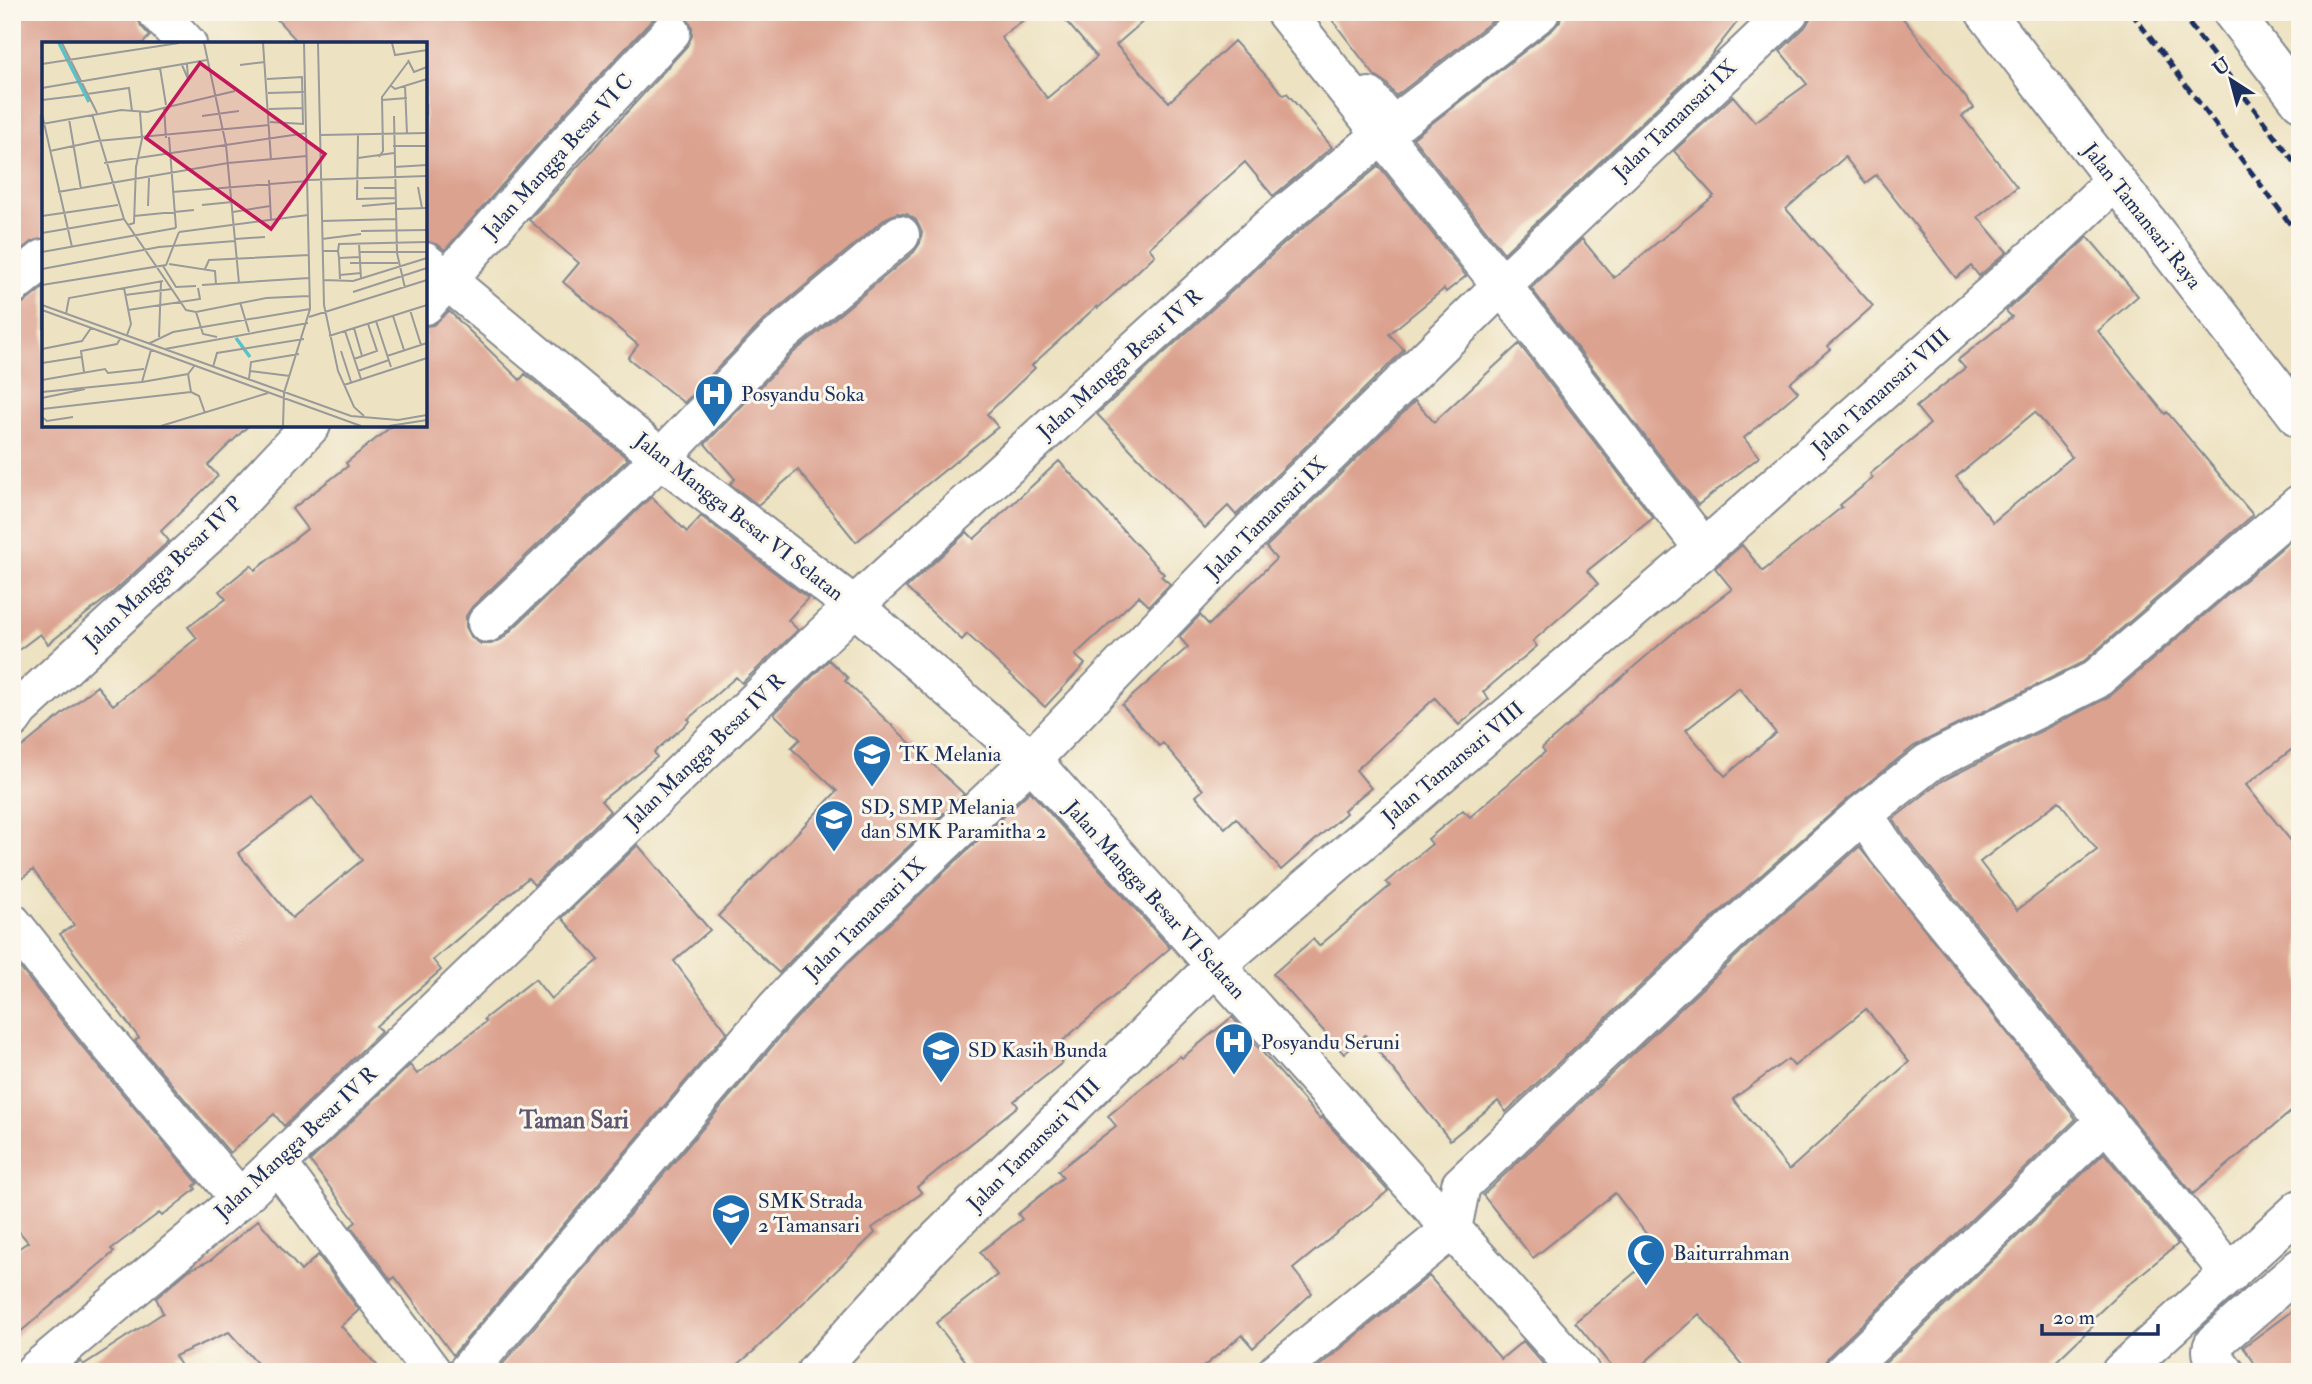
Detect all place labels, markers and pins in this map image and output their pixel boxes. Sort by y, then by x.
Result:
hospital icon: Posyandu Soka [693,373,735,428]
place label: Posyandu Soka [741,381,865,408]
school or university icon: TK Melania [851,733,893,788]
place label: TK Melania [899,741,1002,768]
place label: SD, SMP Melania dan SMK Paramitha 2 [861,794,1046,845]
school or university icon: SD, SMP Melania dan SMK Paramitha 2 [813,798,855,853]
hospital icon: Posyandu Seruni [1213,1021,1255,1076]
school or university icon: SD Kasih Bunda [920,1029,962,1084]
place label: Posyandu Seruni [1261,1029,1400,1056]
place label: SD Kasih Bunda [968,1037,1107,1064]
place label: SMK Strada 2 Tamansari [758,1188,863,1239]
school or university icon: SMK Strada 2 Tamansari [710,1192,752,1247]
mosque icon: Baiturrahman [1625,1232,1667,1287]
place label: Baiturrahman [1673,1240,1790,1267]

